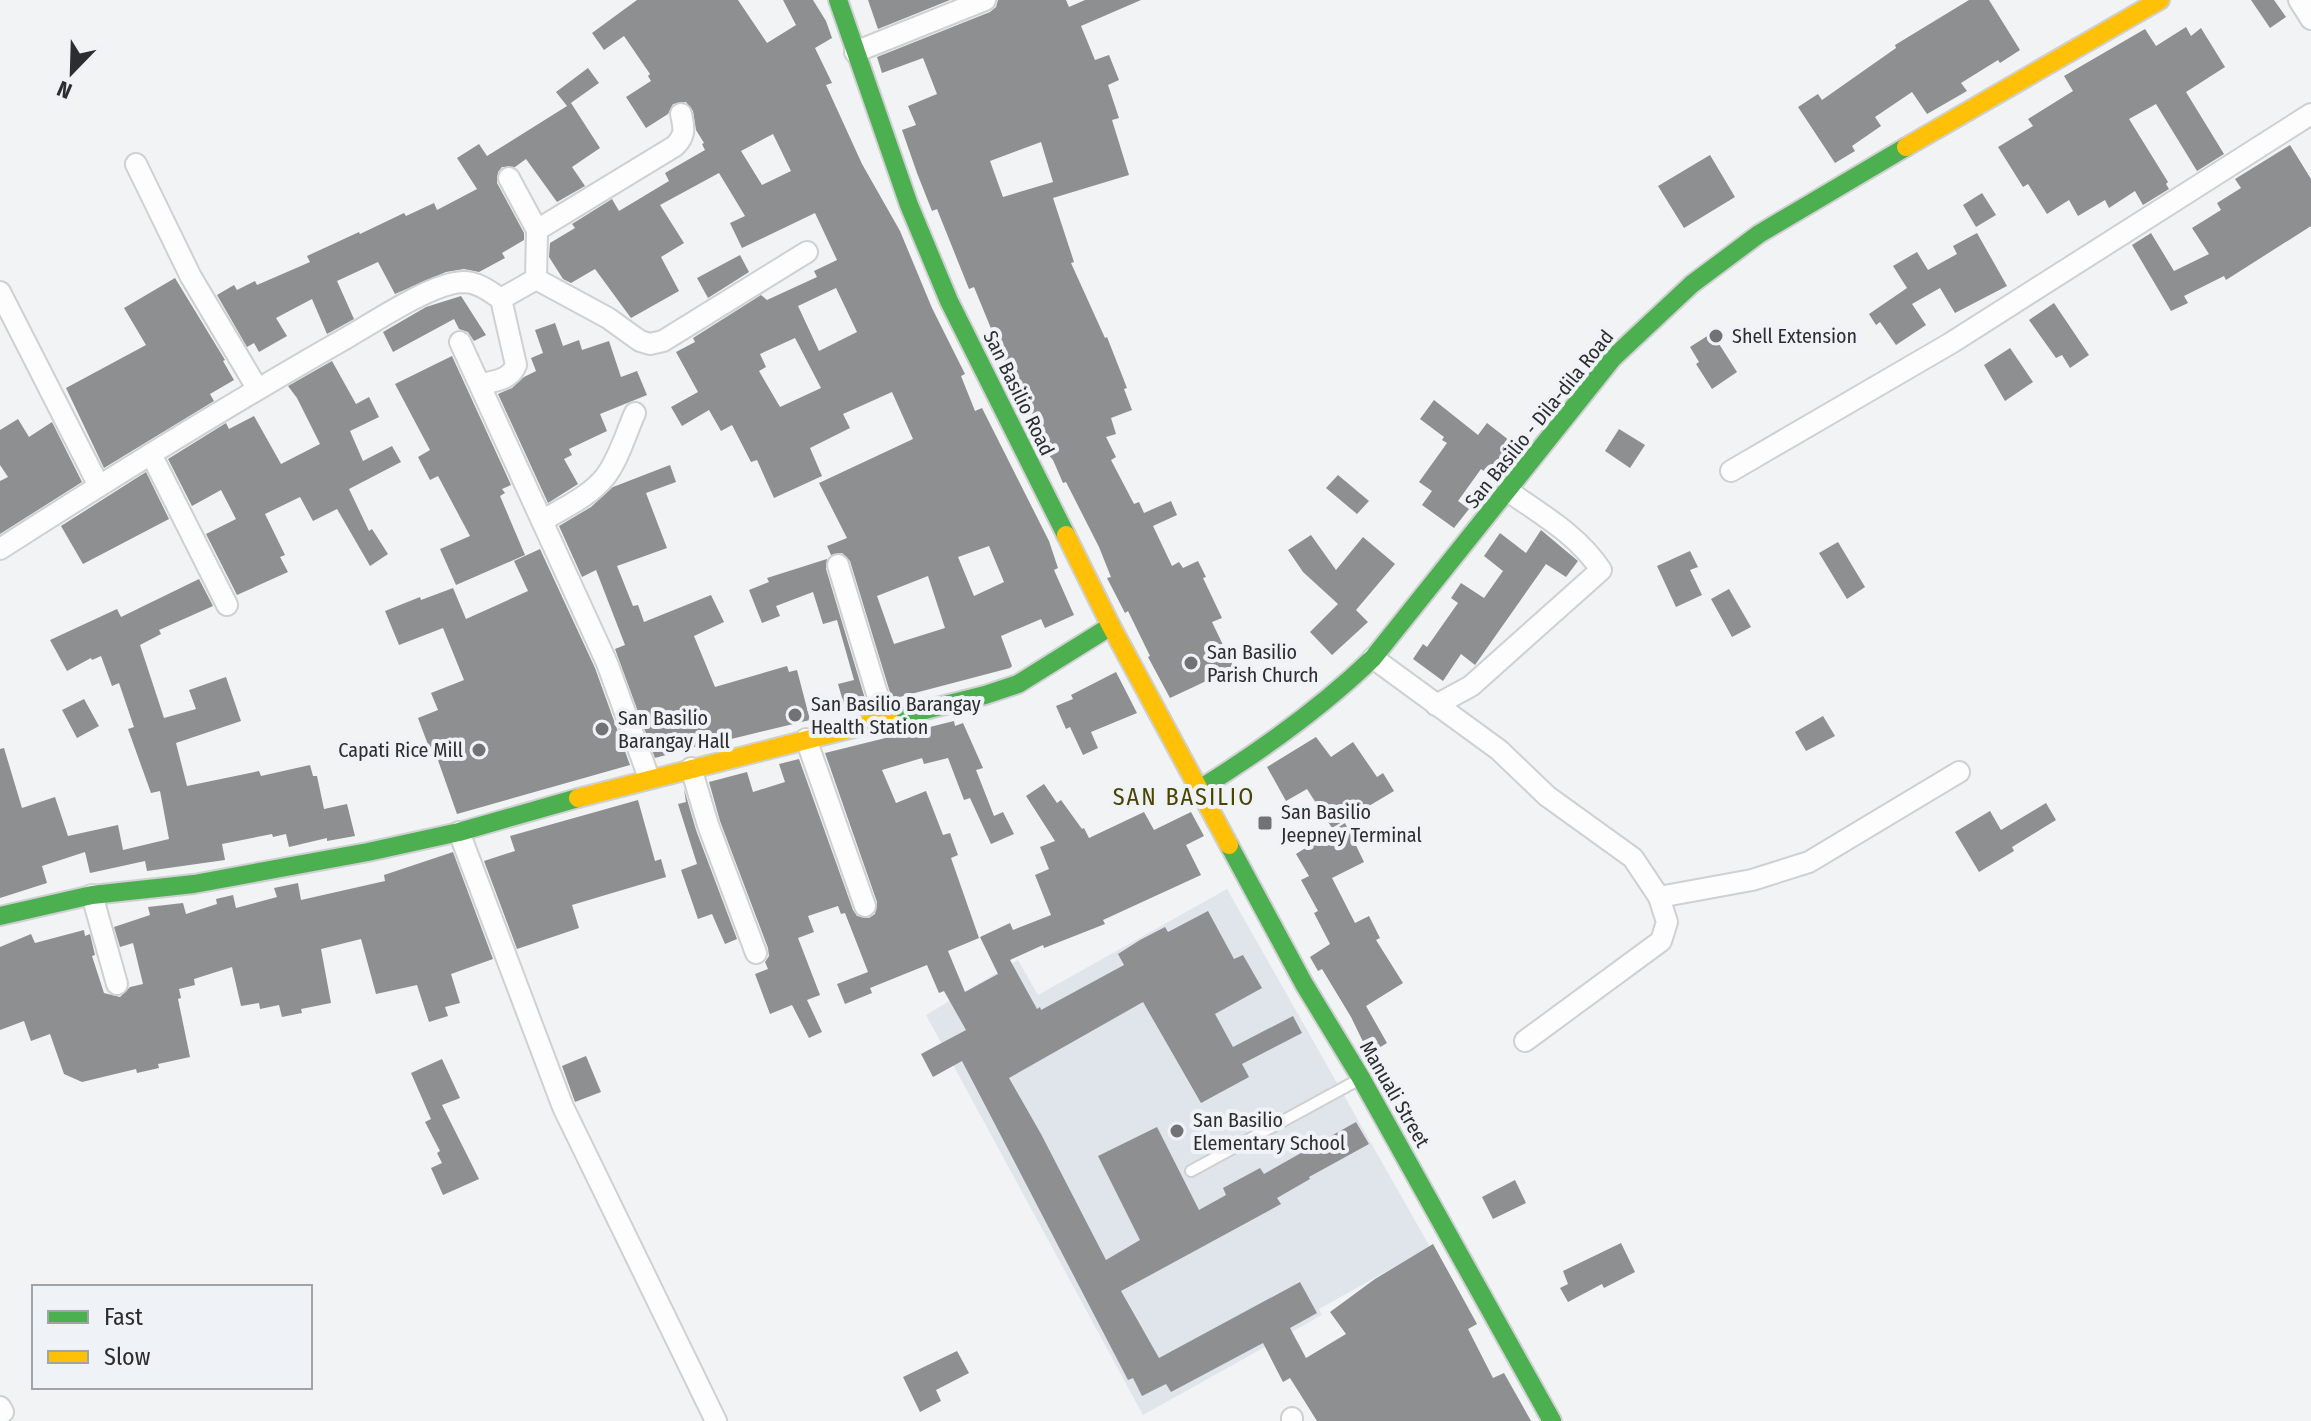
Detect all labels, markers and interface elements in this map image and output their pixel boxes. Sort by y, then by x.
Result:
north arrow [32,32,112,112]
text: N [53,75,76,105]
place label: Shell Extension [1732,324,1857,348]
street label: San Basilio - Dila-dila Road [1460,325,1618,513]
street label: San Basilio Road [978,327,1060,459]
marker: Shell Extension [1707,327,1725,345]
place label: San Basilio Parish Church [1207,640,1319,687]
marker: San Basilio Parish Church [1182,654,1200,672]
place label: San Basilio Barangay Health Station [811,692,981,739]
place label: San Basilio Barangay Hall [618,706,730,753]
marker: San Basilio Barangay Health Station [786,706,804,724]
marker: San Basilio Barangay Hall [593,720,611,738]
place label: Capati Rice Mill [338,738,463,762]
marker: Capati Rice Mill [470,741,488,759]
district label: SAN BASILIO [1113,783,1255,811]
place label: San Basilio Jeepney Terminal [1281,800,1422,847]
marker: San Basilio Jeepney Terminal [1256,814,1274,832]
street label: Manuali Street [1355,1037,1435,1152]
place label: San Basilio Elementary School [1193,1108,1345,1155]
marker: San Basilio Elementary School [1168,1122,1186,1140]
legend [32,1285,312,1389]
text: Fast [104,1303,143,1331]
text: Slow [104,1343,151,1371]

